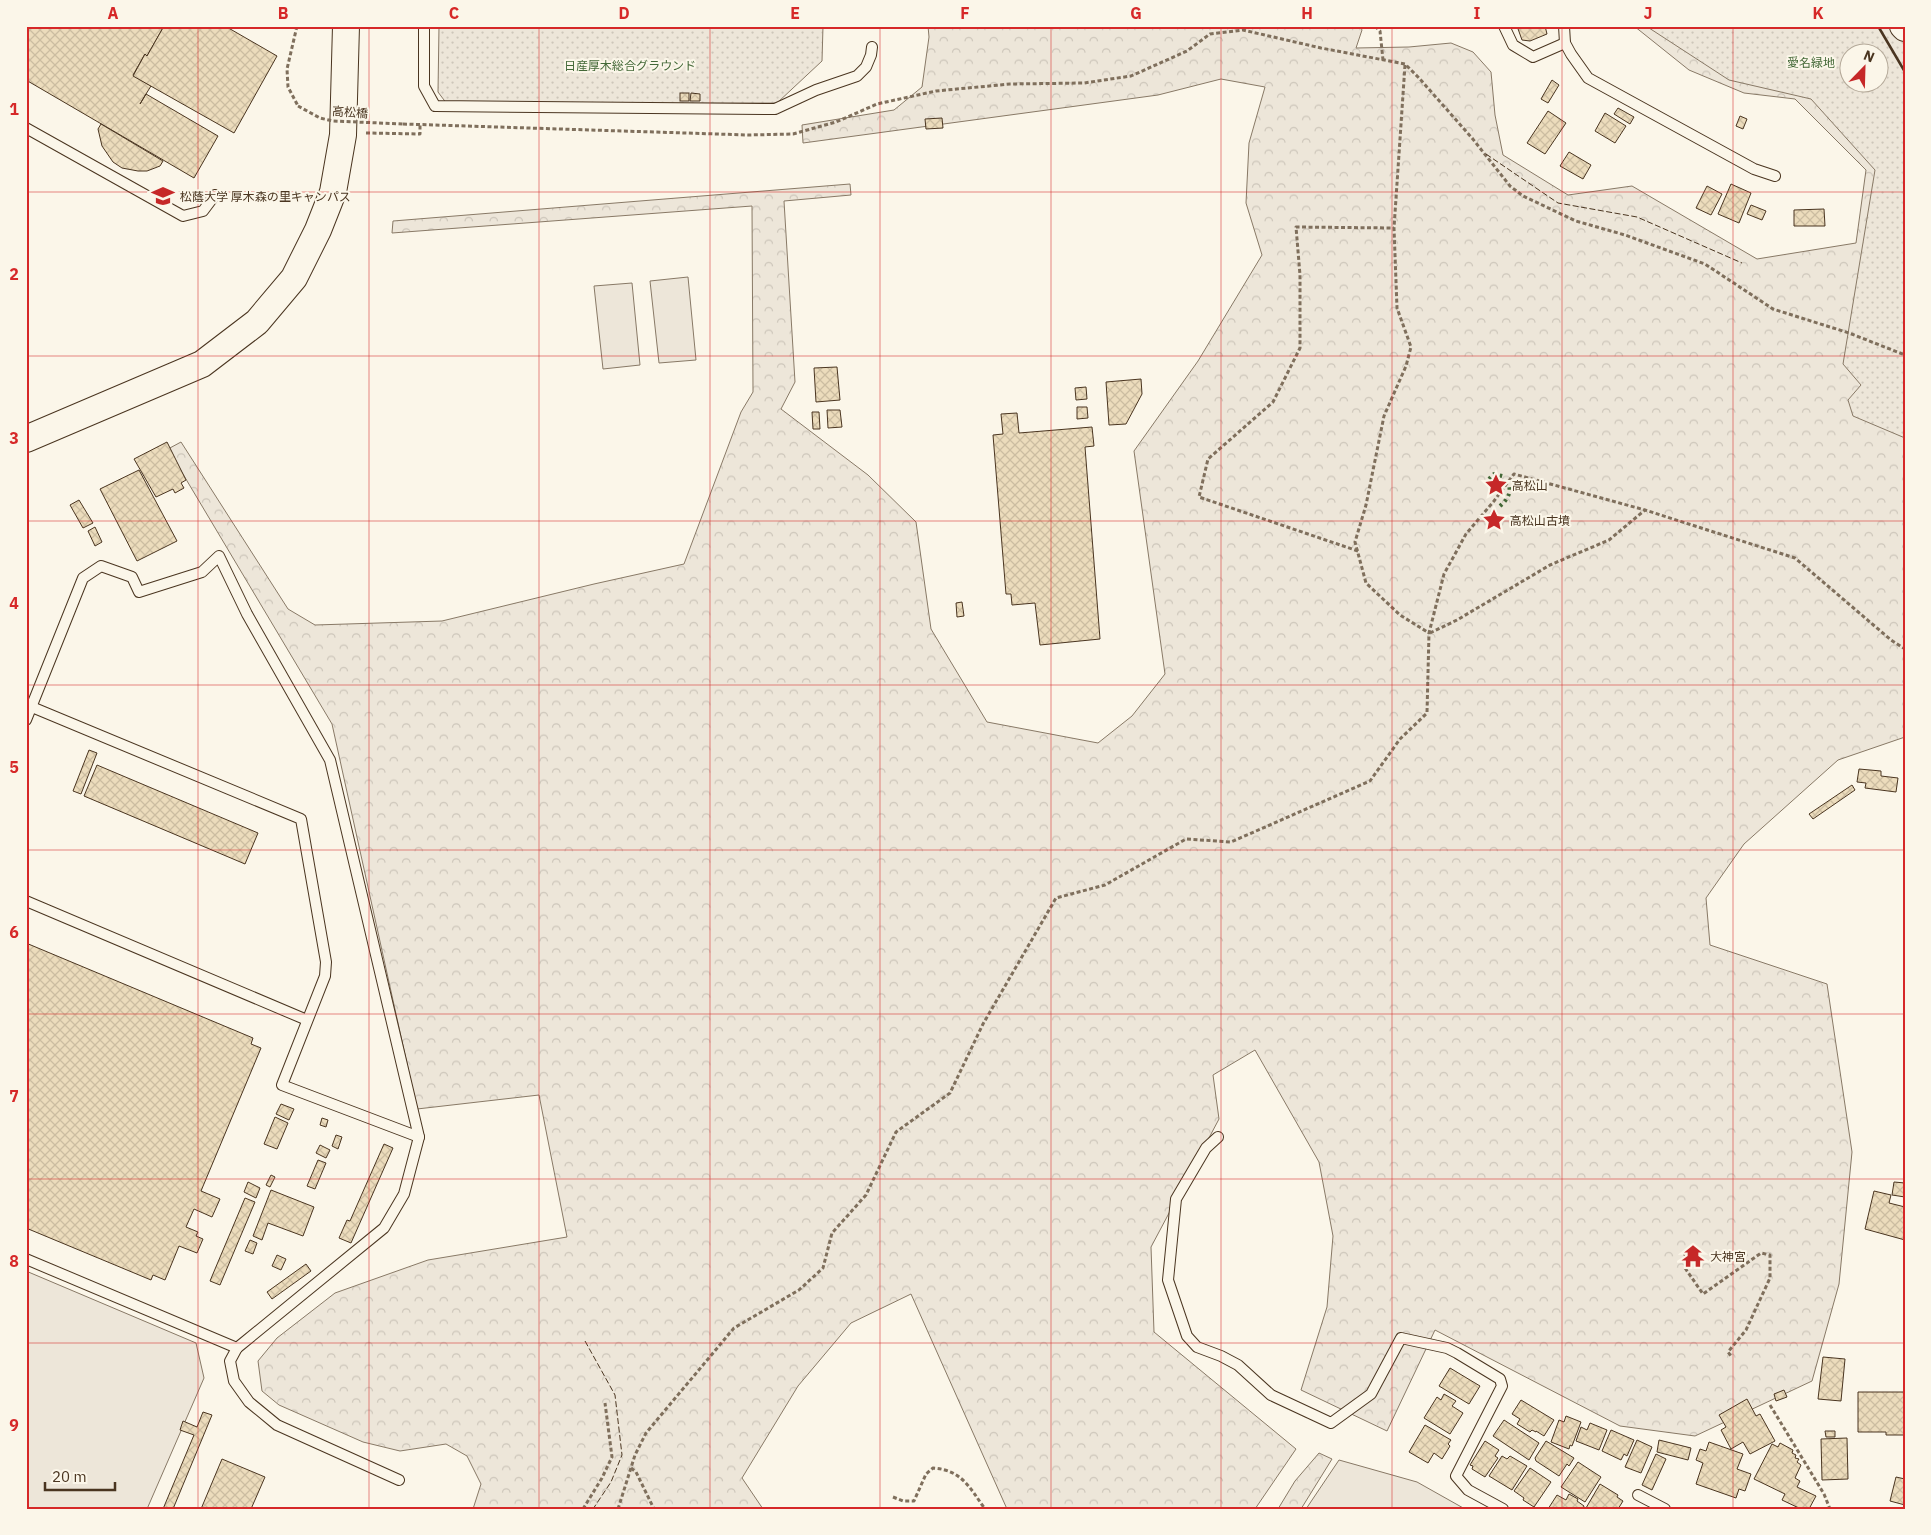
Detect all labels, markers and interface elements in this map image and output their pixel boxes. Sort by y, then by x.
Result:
text: A [108,3,119,23]
text: B [278,3,289,23]
text: C [449,3,459,23]
text: D [618,3,630,23]
text: E [790,3,800,23]
text: F [960,3,970,23]
text: G [1130,3,1142,23]
text: H [1301,3,1313,23]
text: I [1474,3,1481,23]
text: J [1644,3,1652,23]
text: K [1812,3,1824,23]
north arrow [1838,42,1888,92]
text: N [1861,46,1877,66]
park label: 愛名緑地 [1787,55,1835,70]
park label: 日産厚木総合グラウンド [564,58,696,73]
text: 1 [9,99,19,119]
street label: 高松橋 [332,103,368,121]
school or university icon: 松蔭大学 厚木森の里キャンパス [150,183,176,209]
place label: 松蔭大学 厚木森の里キャンパス [180,189,351,204]
text: 2 [9,264,19,284]
text: 3 [9,428,19,448]
place icon: 高松山 [1483,472,1509,498]
place label: 高松山 [1512,478,1548,493]
place icon: 高松山古墳 [1481,507,1507,533]
place label: 高松山古墳 [1510,513,1570,528]
text: 4 [9,593,19,613]
text: 5 [9,757,19,777]
text: 6 [9,922,19,942]
text: 7 [9,1086,19,1106]
temple icon: 大神宮 [1680,1243,1706,1269]
place label: 大神宮 [1710,1249,1746,1264]
text: 8 [9,1251,19,1271]
text: 9 [9,1415,19,1435]
scale bar [45,1460,115,1492]
text: 20 m [52,1467,87,1486]

